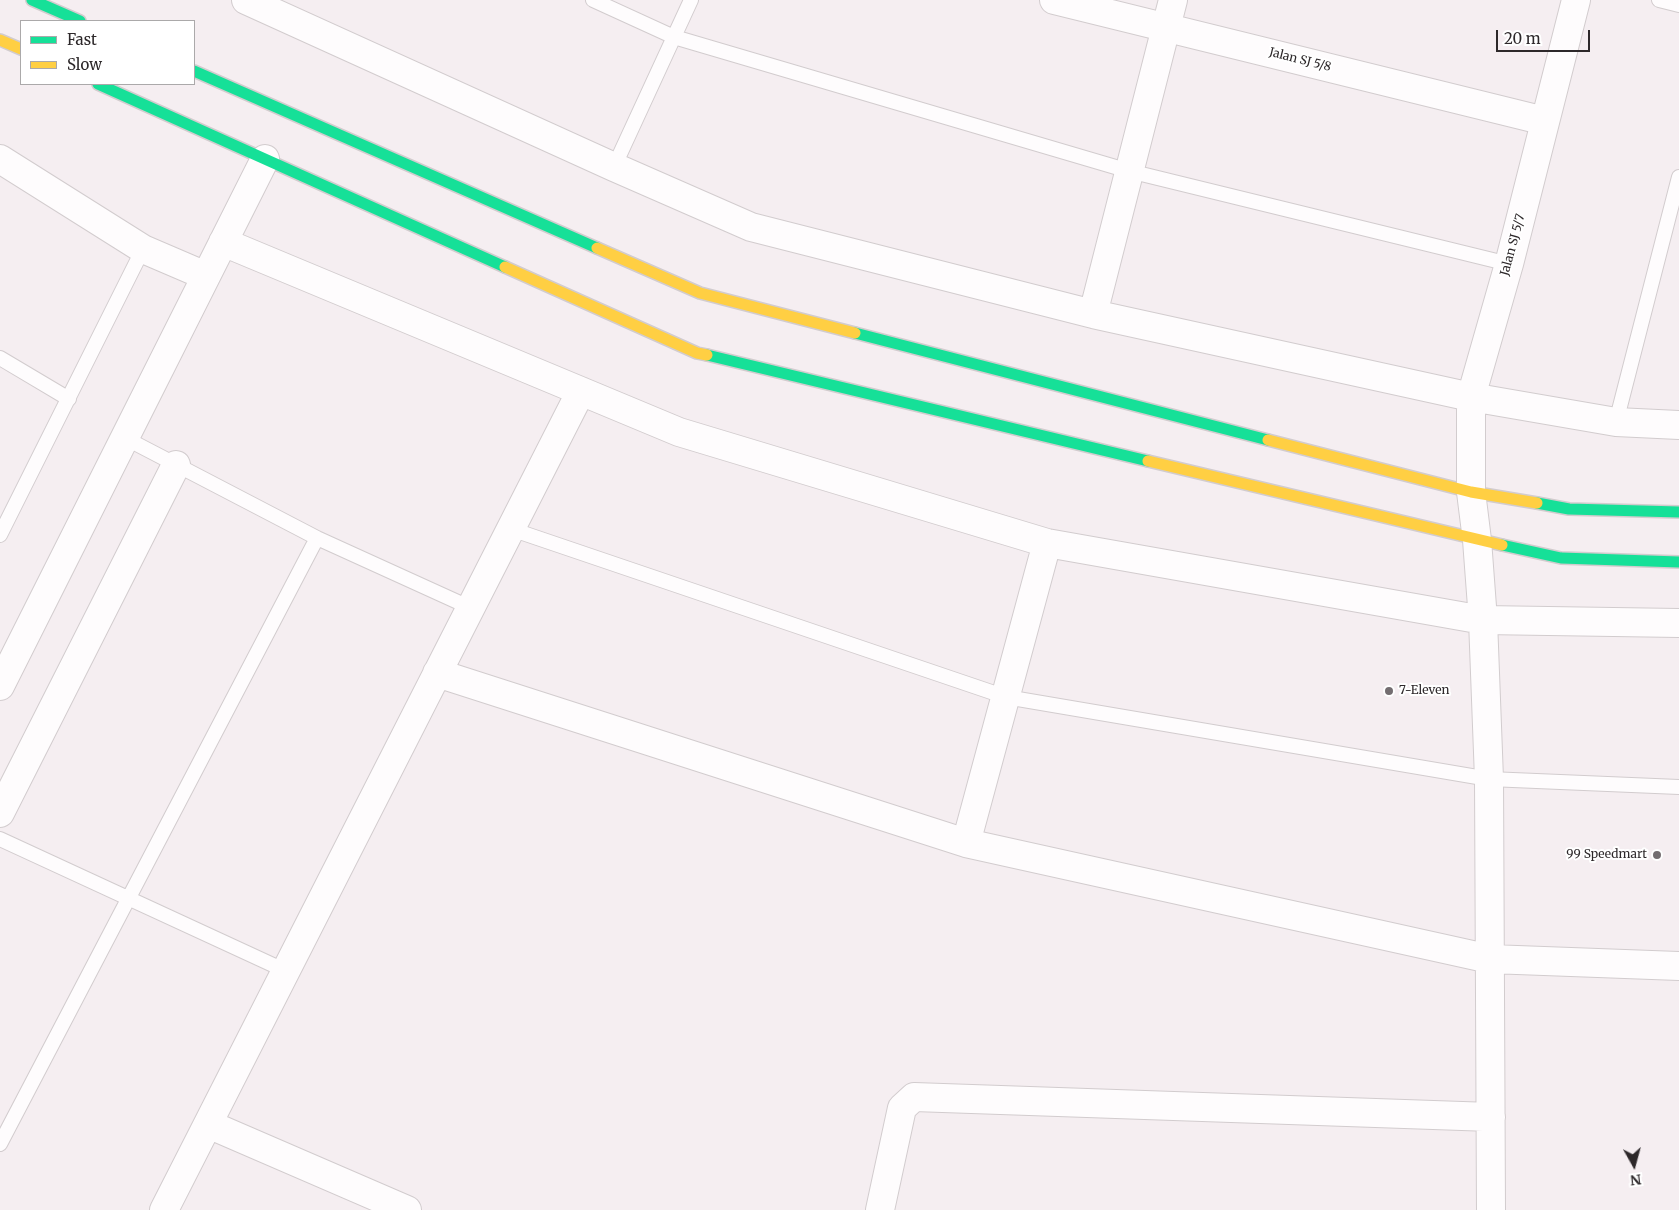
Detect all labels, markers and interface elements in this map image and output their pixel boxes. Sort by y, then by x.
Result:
legend [20,20,195,85]
scale bar [1499,20,1593,52]
text: 20 m [1504,29,1541,48]
text: Fast [67,30,97,49]
street label: Jalan SJ 5/8 [1267,45,1333,75]
text: Slow [67,55,102,74]
street label: Jalan SJ 5/7 [1498,212,1528,278]
place label: 7-Eleven [1399,684,1449,698]
marker: 7-Eleven [1383,685,1395,697]
place label: 99 Speedmart [1566,848,1647,862]
marker: 99 Speedmart [1651,849,1663,861]
north arrow [1609,1140,1659,1190]
text: N [1629,1170,1642,1189]

